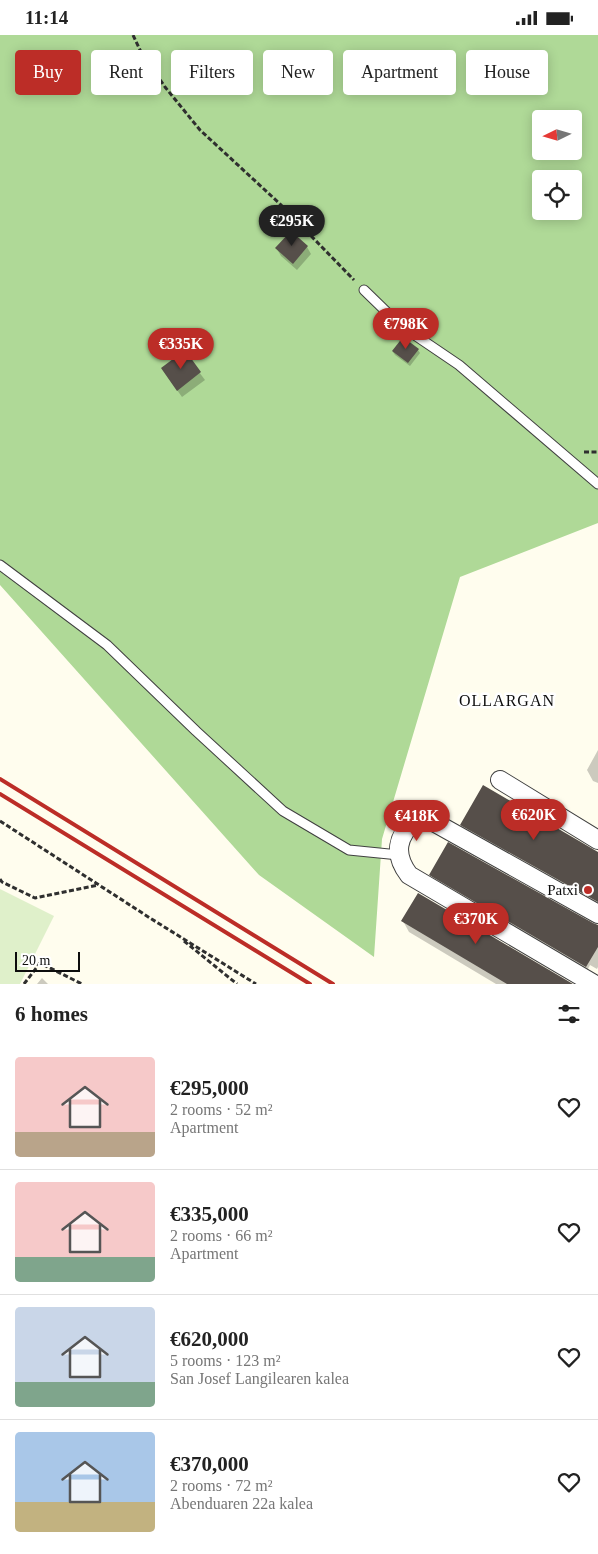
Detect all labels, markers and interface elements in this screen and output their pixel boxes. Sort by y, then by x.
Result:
text: 11:14 [25,7,68,28]
chip: Buy [15,50,81,95]
chip: Rent [91,50,161,95]
chip: Filters [171,50,253,95]
chip: New [263,50,333,95]
chip: Apartment [343,50,456,95]
chip: House [466,50,548,95]
north arrow [532,110,582,160]
map controls [532,110,582,220]
button: locate [532,170,582,220]
pin: €295K [257,205,327,247]
text: €295K [270,212,314,229]
pin: €798K [371,307,441,350]
text: €798K [384,315,428,332]
pin: €335K [146,327,216,370]
text: €335K [159,335,203,352]
district label: OLLARGAN [459,692,555,709]
pin: €418K [382,799,452,842]
pin: €620K [499,799,569,841]
text: €620K [512,806,556,823]
text: €418K [395,807,439,824]
place label: Patxi [547,882,578,898]
marker: Patxi [582,884,594,896]
pin: €370K [441,903,511,945]
text: €370K [454,910,498,927]
scale bar [15,949,80,972]
text: 20 m [22,953,50,968]
icon: filters [555,1000,583,1028]
text: 6 homes [15,1002,88,1026]
text: €295,000 [170,1076,249,1100]
icon: home [55,1077,115,1137]
icon: heart [555,1093,583,1121]
text: 2 rooms · 52 m² [170,1101,273,1118]
text: Apartment [170,1119,238,1136]
icon: home [55,1202,115,1262]
text: €335,000 [170,1202,249,1226]
icon: heart [555,1218,583,1246]
text: 2 rooms · 66 m² [170,1227,273,1244]
text: Apartment [170,1245,238,1262]
icon: home [55,1327,115,1387]
text: €620,000 [170,1327,249,1351]
icon: heart [555,1343,583,1371]
text: 5 rooms · 123 m² [170,1352,281,1369]
text: San Josef Langilearen kalea [170,1370,349,1387]
icon: home [55,1452,115,1512]
text: €370,000 [170,1452,249,1476]
icon: heart [555,1468,583,1496]
text: 2 rooms · 72 m² [170,1477,273,1494]
text: Abenduaren 22a kalea [170,1495,313,1512]

